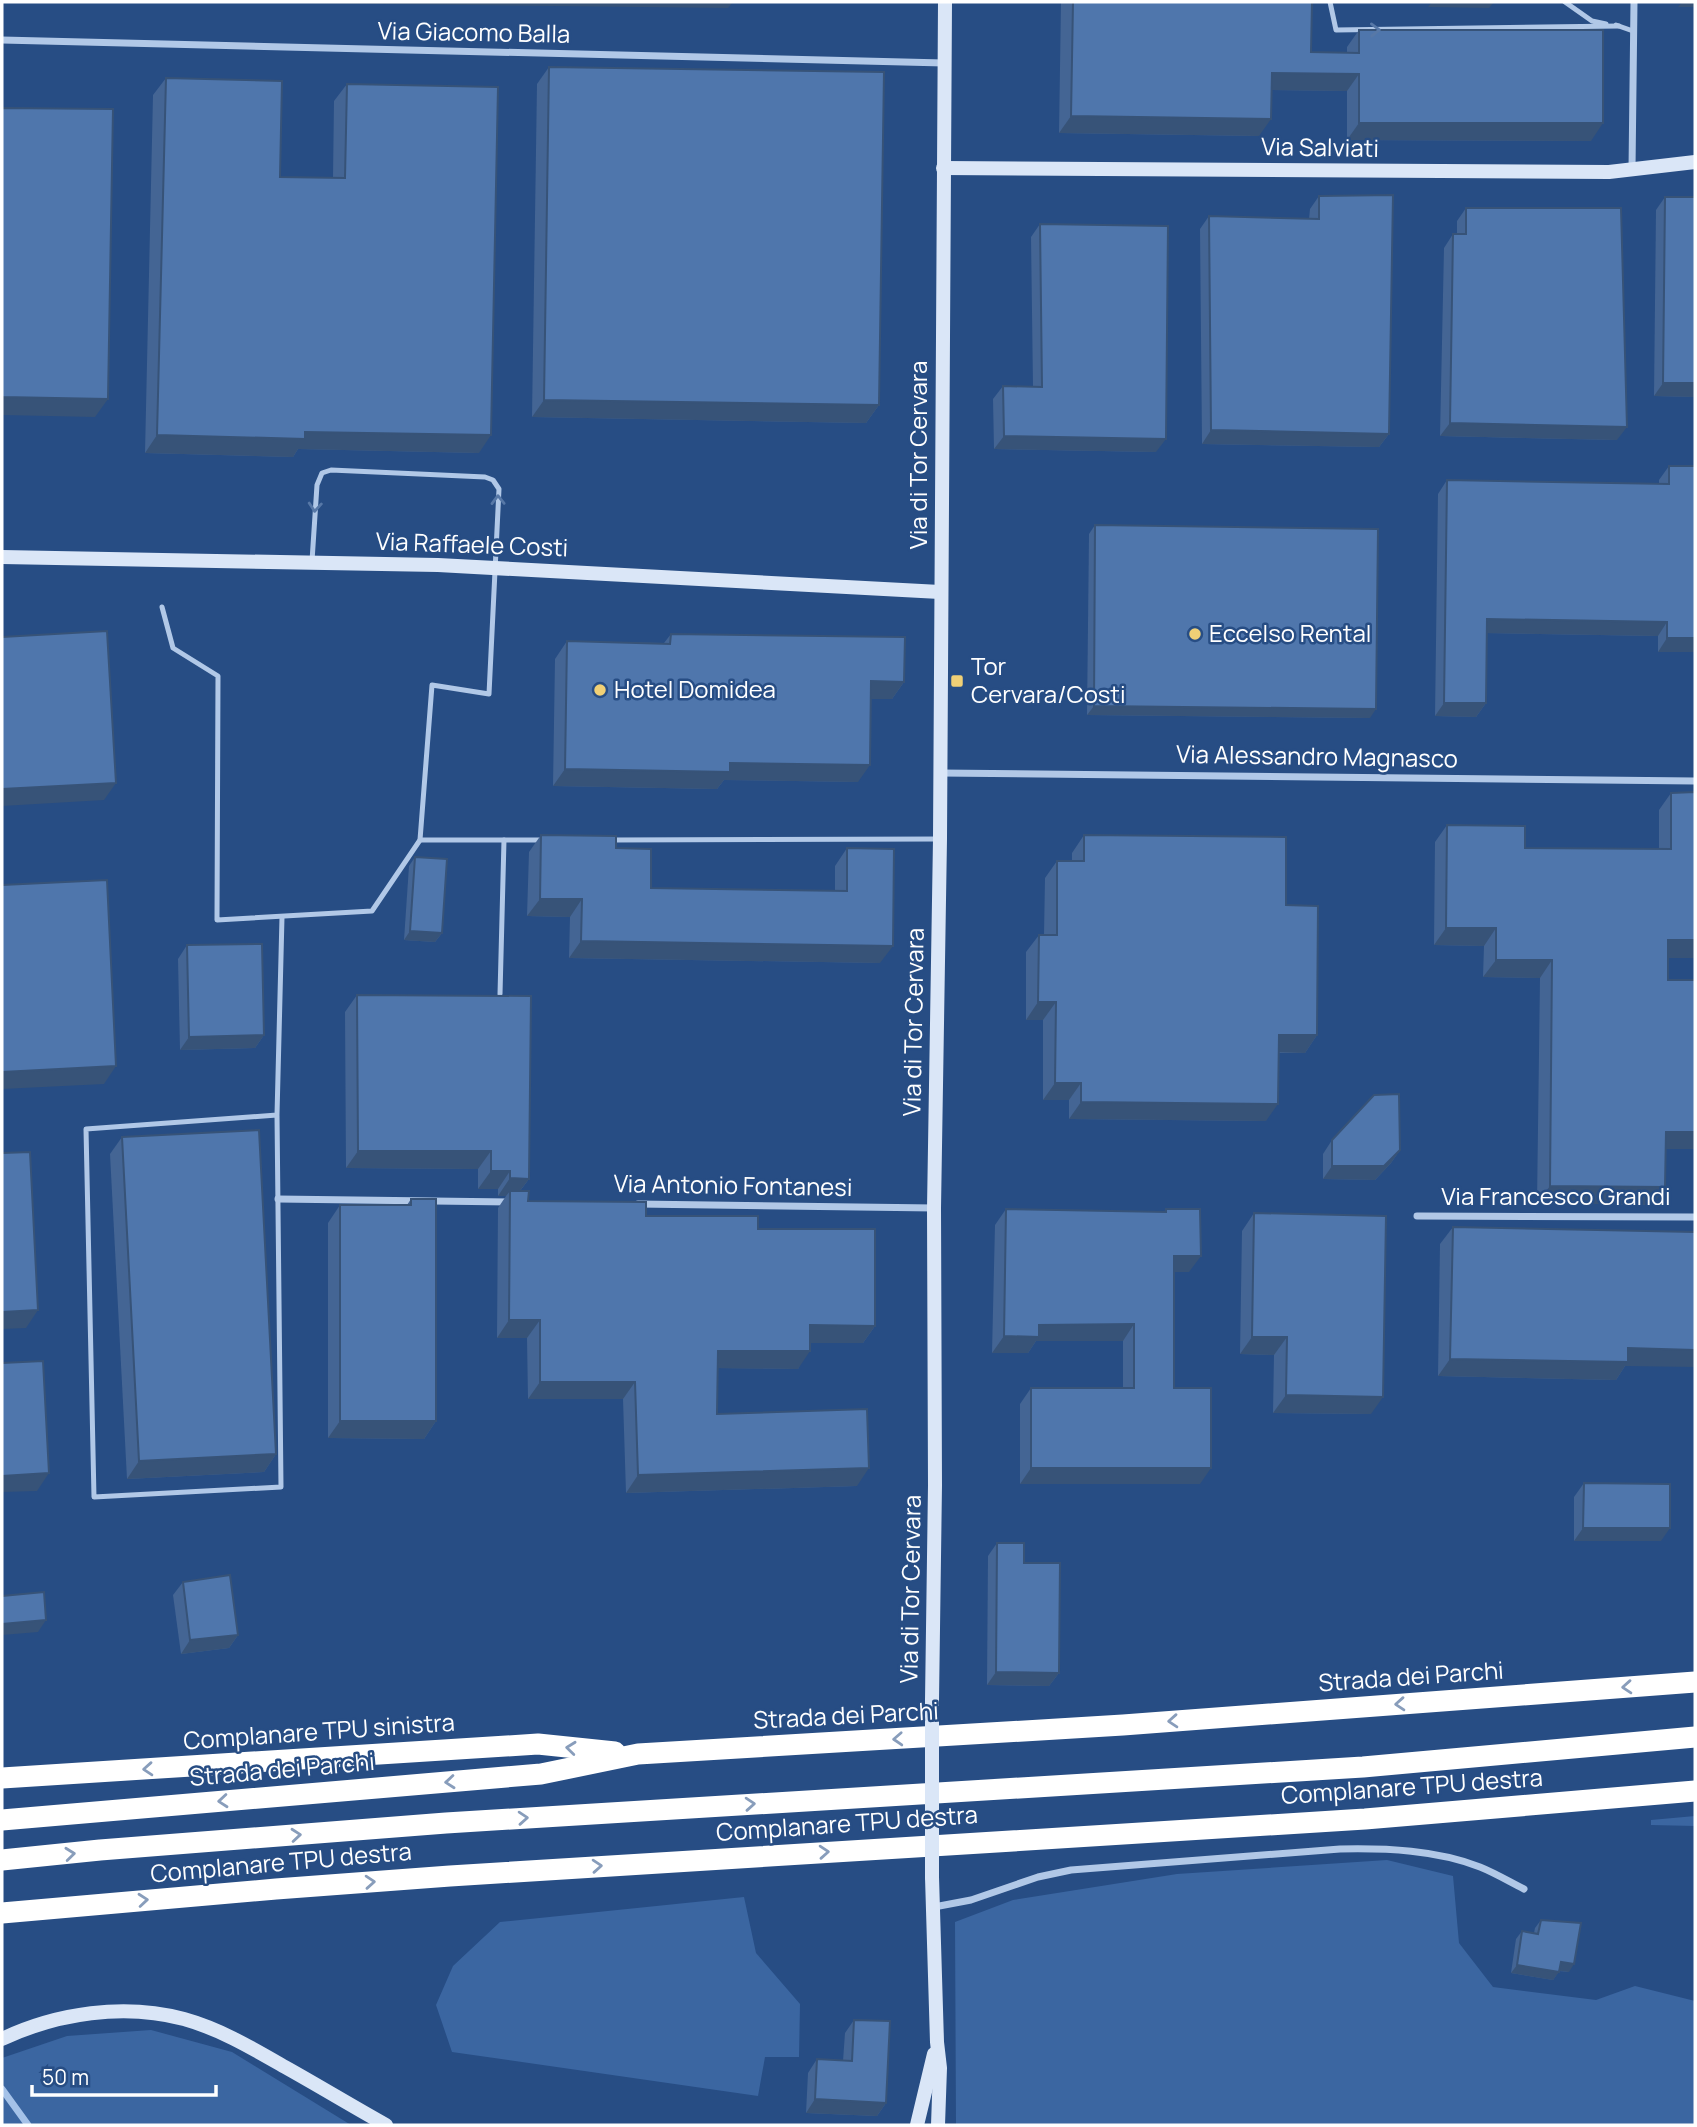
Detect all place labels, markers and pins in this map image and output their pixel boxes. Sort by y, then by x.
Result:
place label: Eccelso Rental [1209,616,1371,649]
marker: Eccelso Rental [1187,626,1203,642]
place label: Tor Cervara/Costi [971,649,1126,710]
place label: Hotel Domidea [614,672,776,705]
marker: Tor Cervara/Costi [949,673,965,689]
marker: Hotel Domidea [592,682,608,698]

